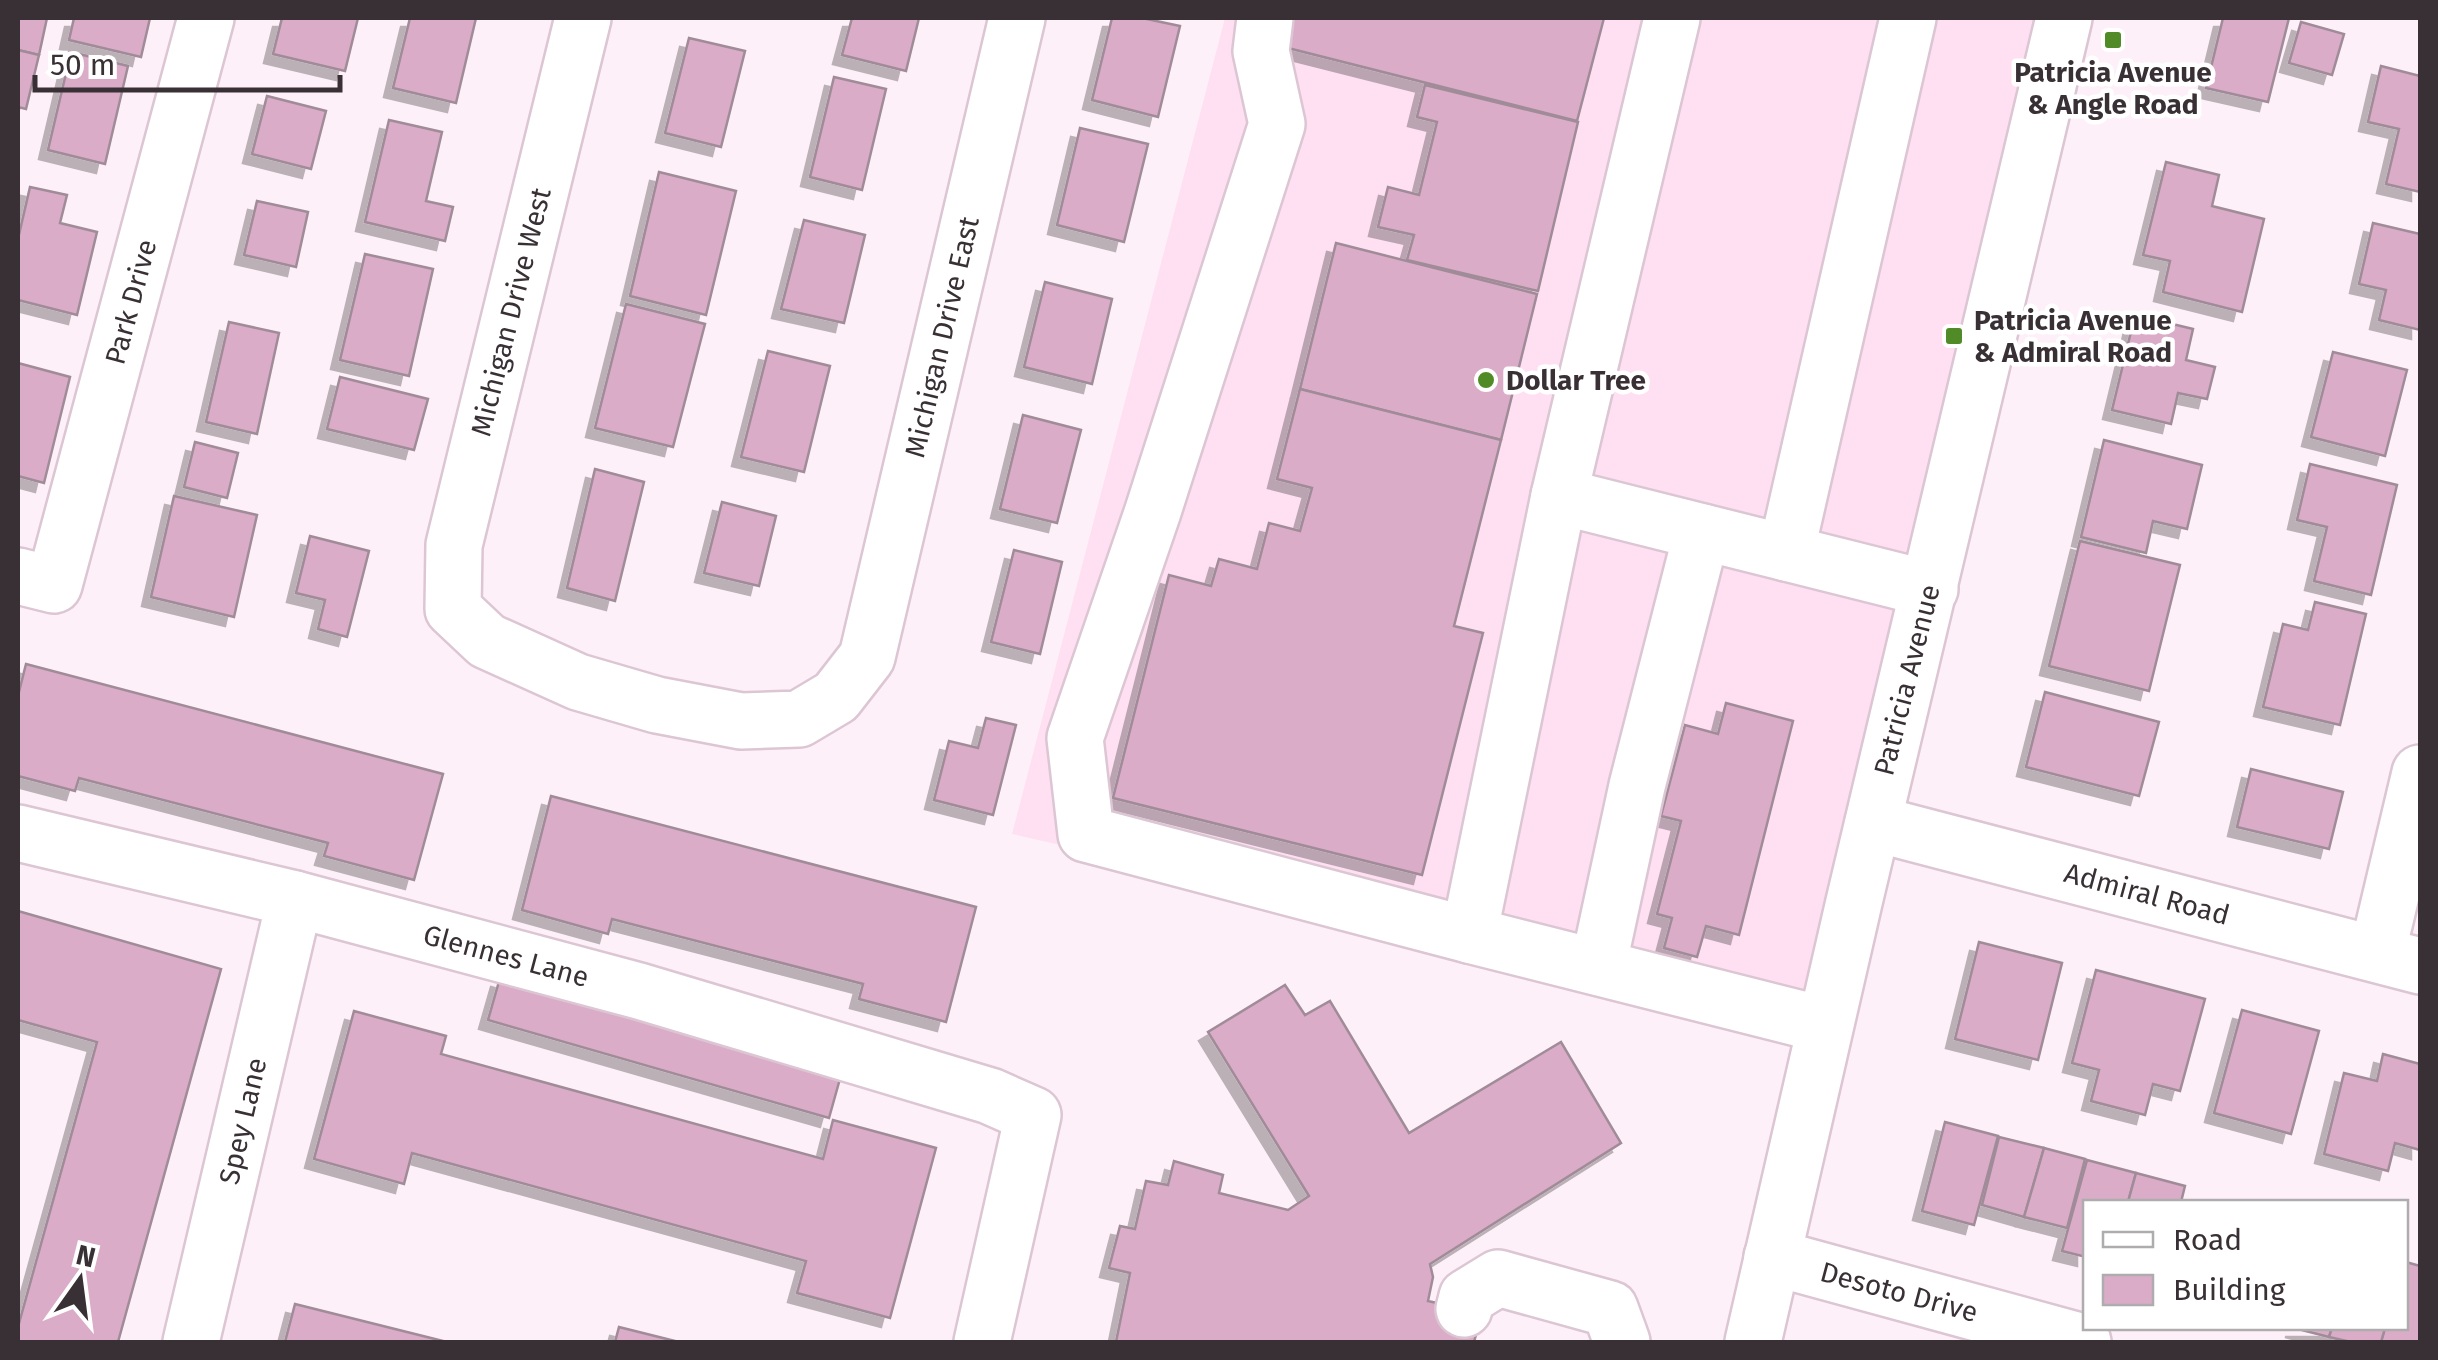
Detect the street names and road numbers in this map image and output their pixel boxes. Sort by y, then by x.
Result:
street label: Michigan Drive West [464,184,558,440]
street label: Michigan Drive East [898,212,986,461]
street label: Park Drive [98,236,164,368]
street label: Patricia Avenue [1867,581,1947,779]
street label: Admiral Road [2061,856,2233,932]
street label: Glennes Lane [420,918,592,994]
street label: Spey Lane [212,1055,274,1187]
street label: Desoto Drive [1817,1255,1981,1329]

